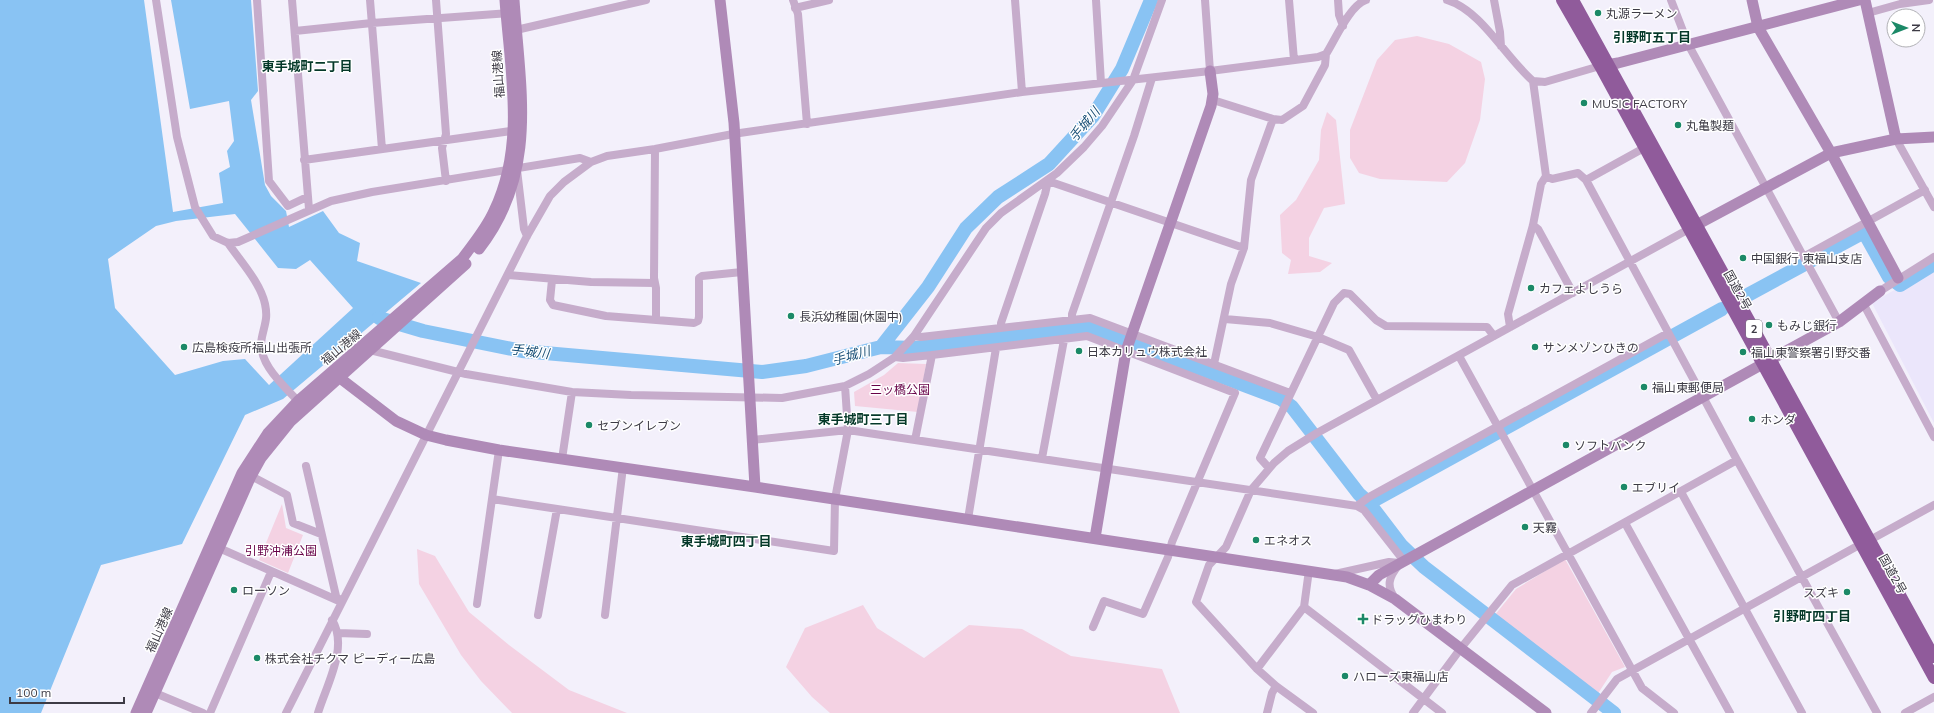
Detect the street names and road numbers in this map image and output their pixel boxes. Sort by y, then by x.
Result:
street label: 福山港線 [489,50,507,98]
street label: 国道2号 [1721,267,1755,313]
road number: 2 [1746,320,1762,338]
street label: 福山港線 [318,326,364,368]
street label: 国道2号 [1876,551,1910,597]
street label: 福山港線 [142,605,176,655]

